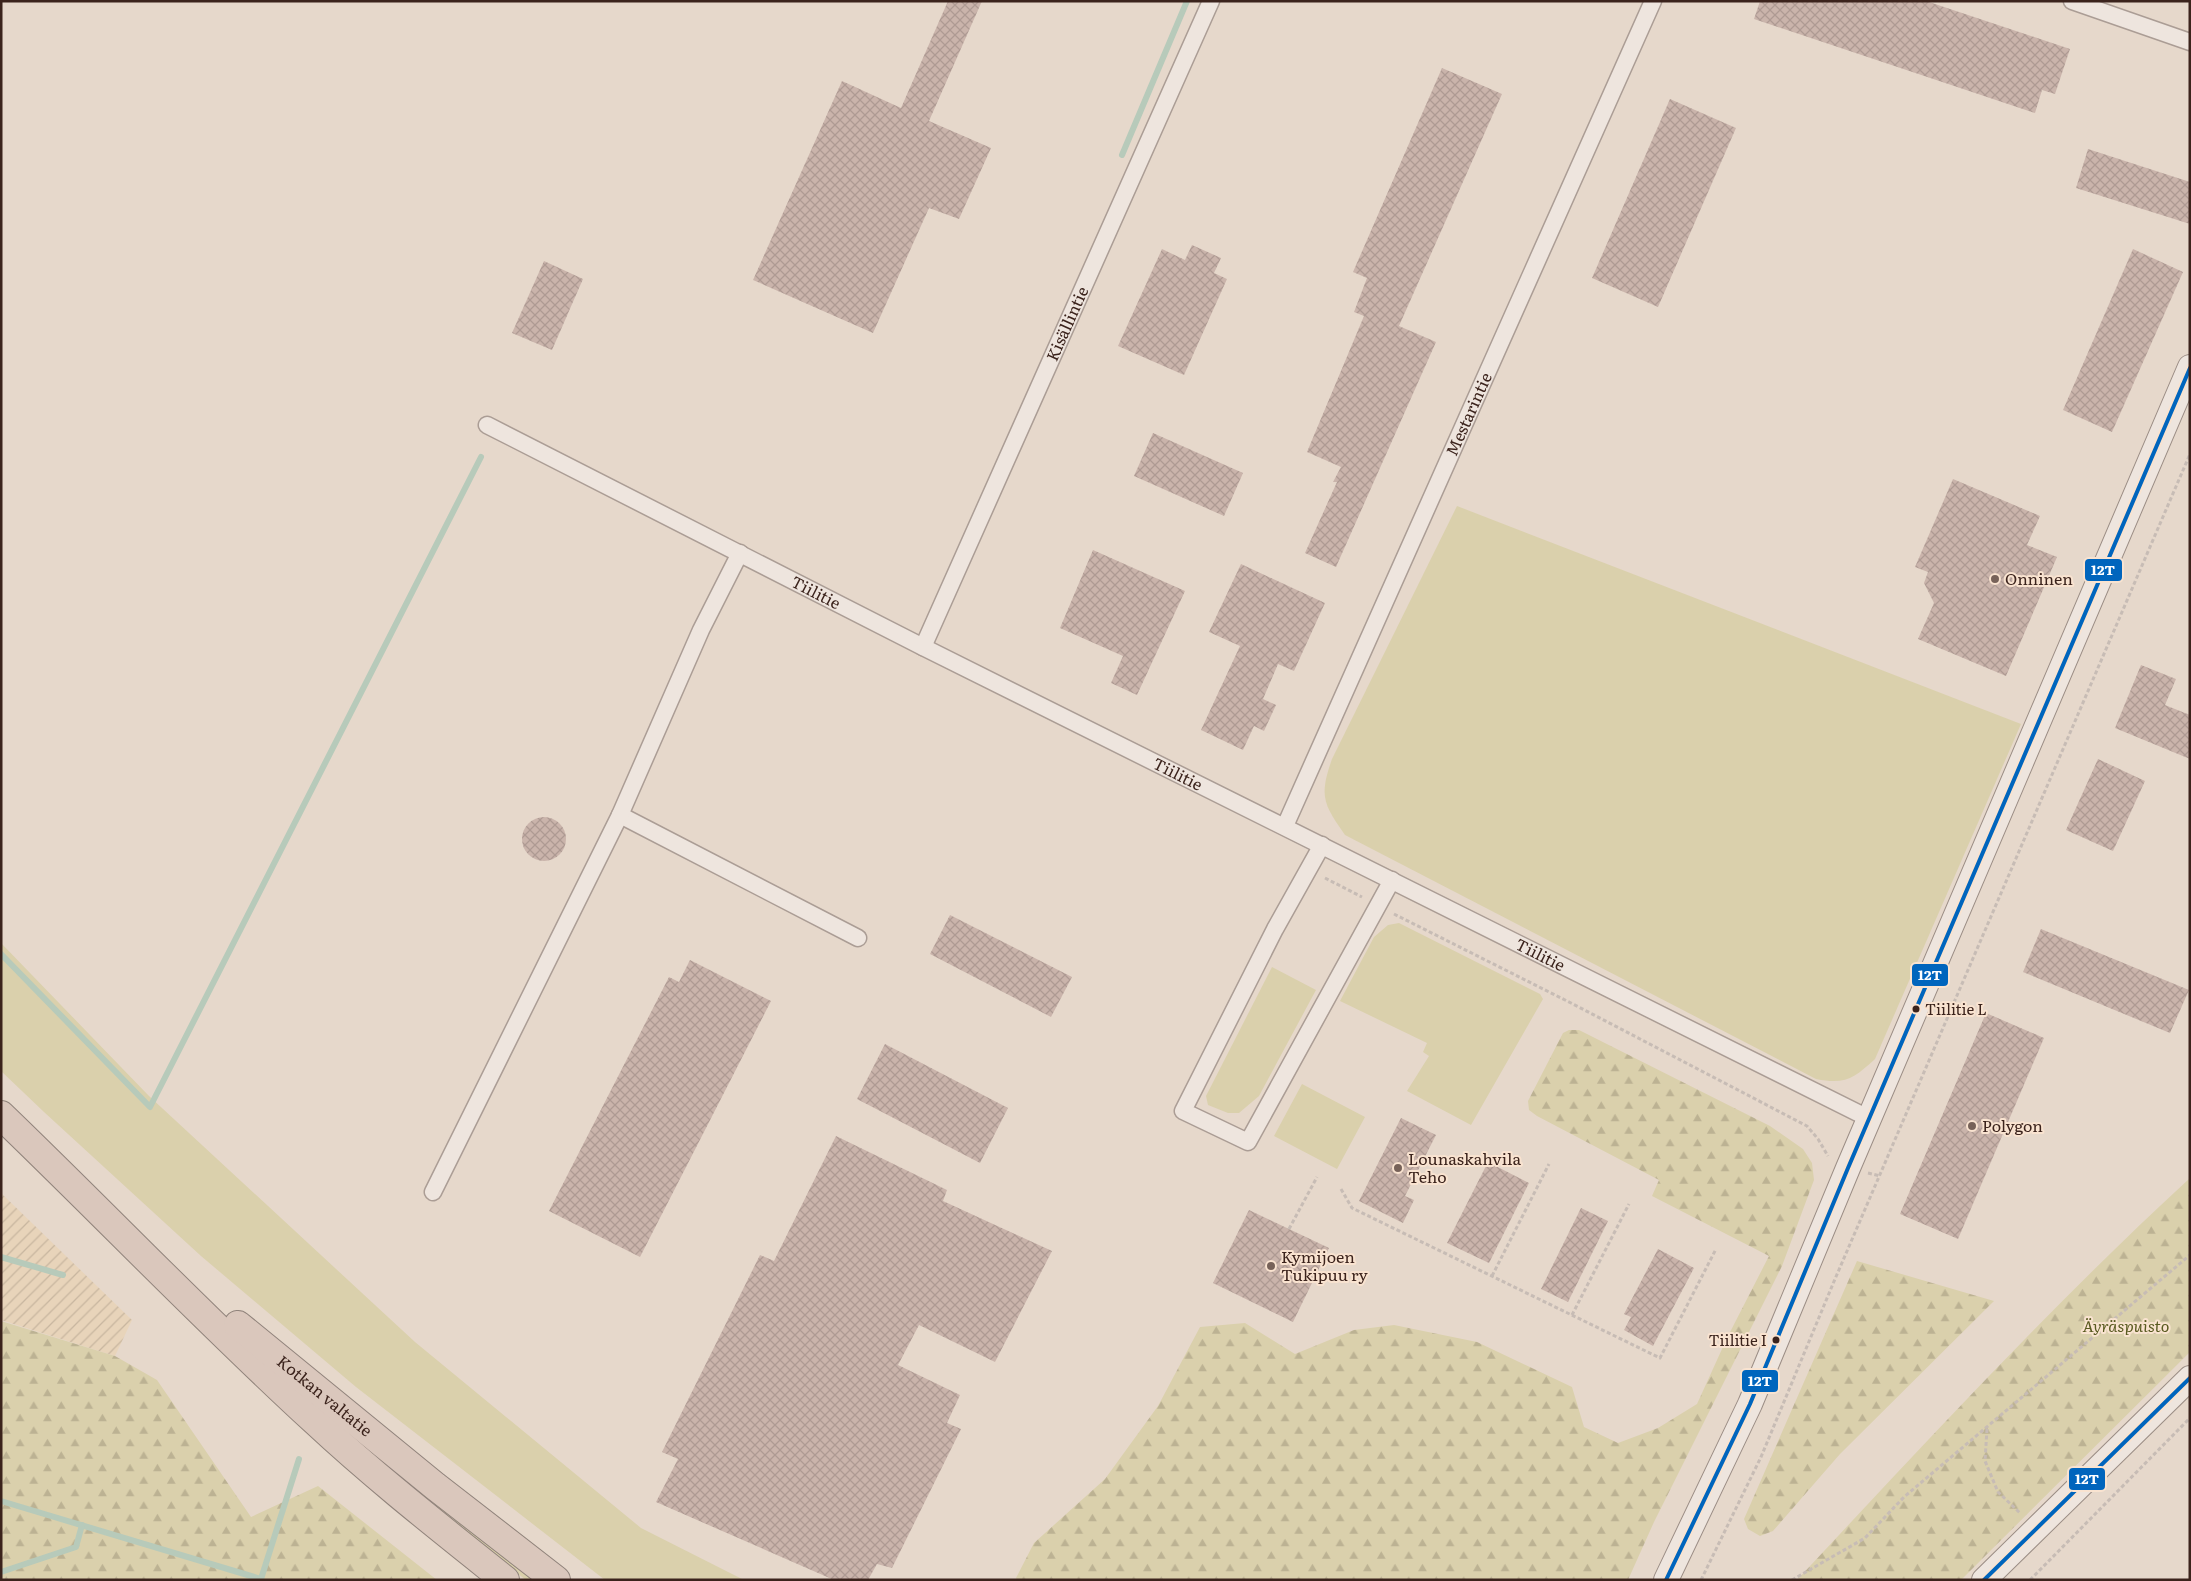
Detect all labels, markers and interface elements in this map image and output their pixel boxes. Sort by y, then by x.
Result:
street label: Kisällintie [1039,282,1093,364]
street label: Mestarintie [1439,368,1497,459]
line badge: 12T [2084,558,2123,582]
text: 12T [2091,559,2115,579]
place label: Onninen [2005,566,2073,590]
street label: Tiilitie [787,569,845,614]
marker: Onninen [1989,573,2001,585]
street label: Tiilitie [1149,751,1207,796]
street label: Tiilitie [1512,931,1570,976]
line badge: 12T [1911,963,1949,987]
text: 12T [1918,964,1942,984]
place label: Tiilitie L [1925,997,1987,1020]
marker: Tiilitie L [1911,1004,1921,1014]
place label: Polygon [1982,1113,2043,1137]
marker: Polygon [1966,1120,1978,1132]
place label: Lounaskahvila Teho [1408,1146,1521,1188]
marker: Lounaskahvila Teho [1392,1162,1404,1174]
place label: Kymijoen Tukipuu ry [1281,1244,1369,1286]
marker: Kymijoen Tukipuu ry [1265,1260,1277,1272]
park label: Äyräspuisto [2083,1313,2169,1337]
place label: Tiilitie I [1709,1328,1767,1351]
marker: Tiilitie I [1771,1335,1781,1345]
street label: Kotkan valtatie [272,1349,378,1441]
line badge: 12T [1741,1369,1779,1393]
text: 12T [1748,1370,1772,1390]
line badge: 12T [2068,1467,2106,1491]
text: 12T [2075,1468,2099,1488]

